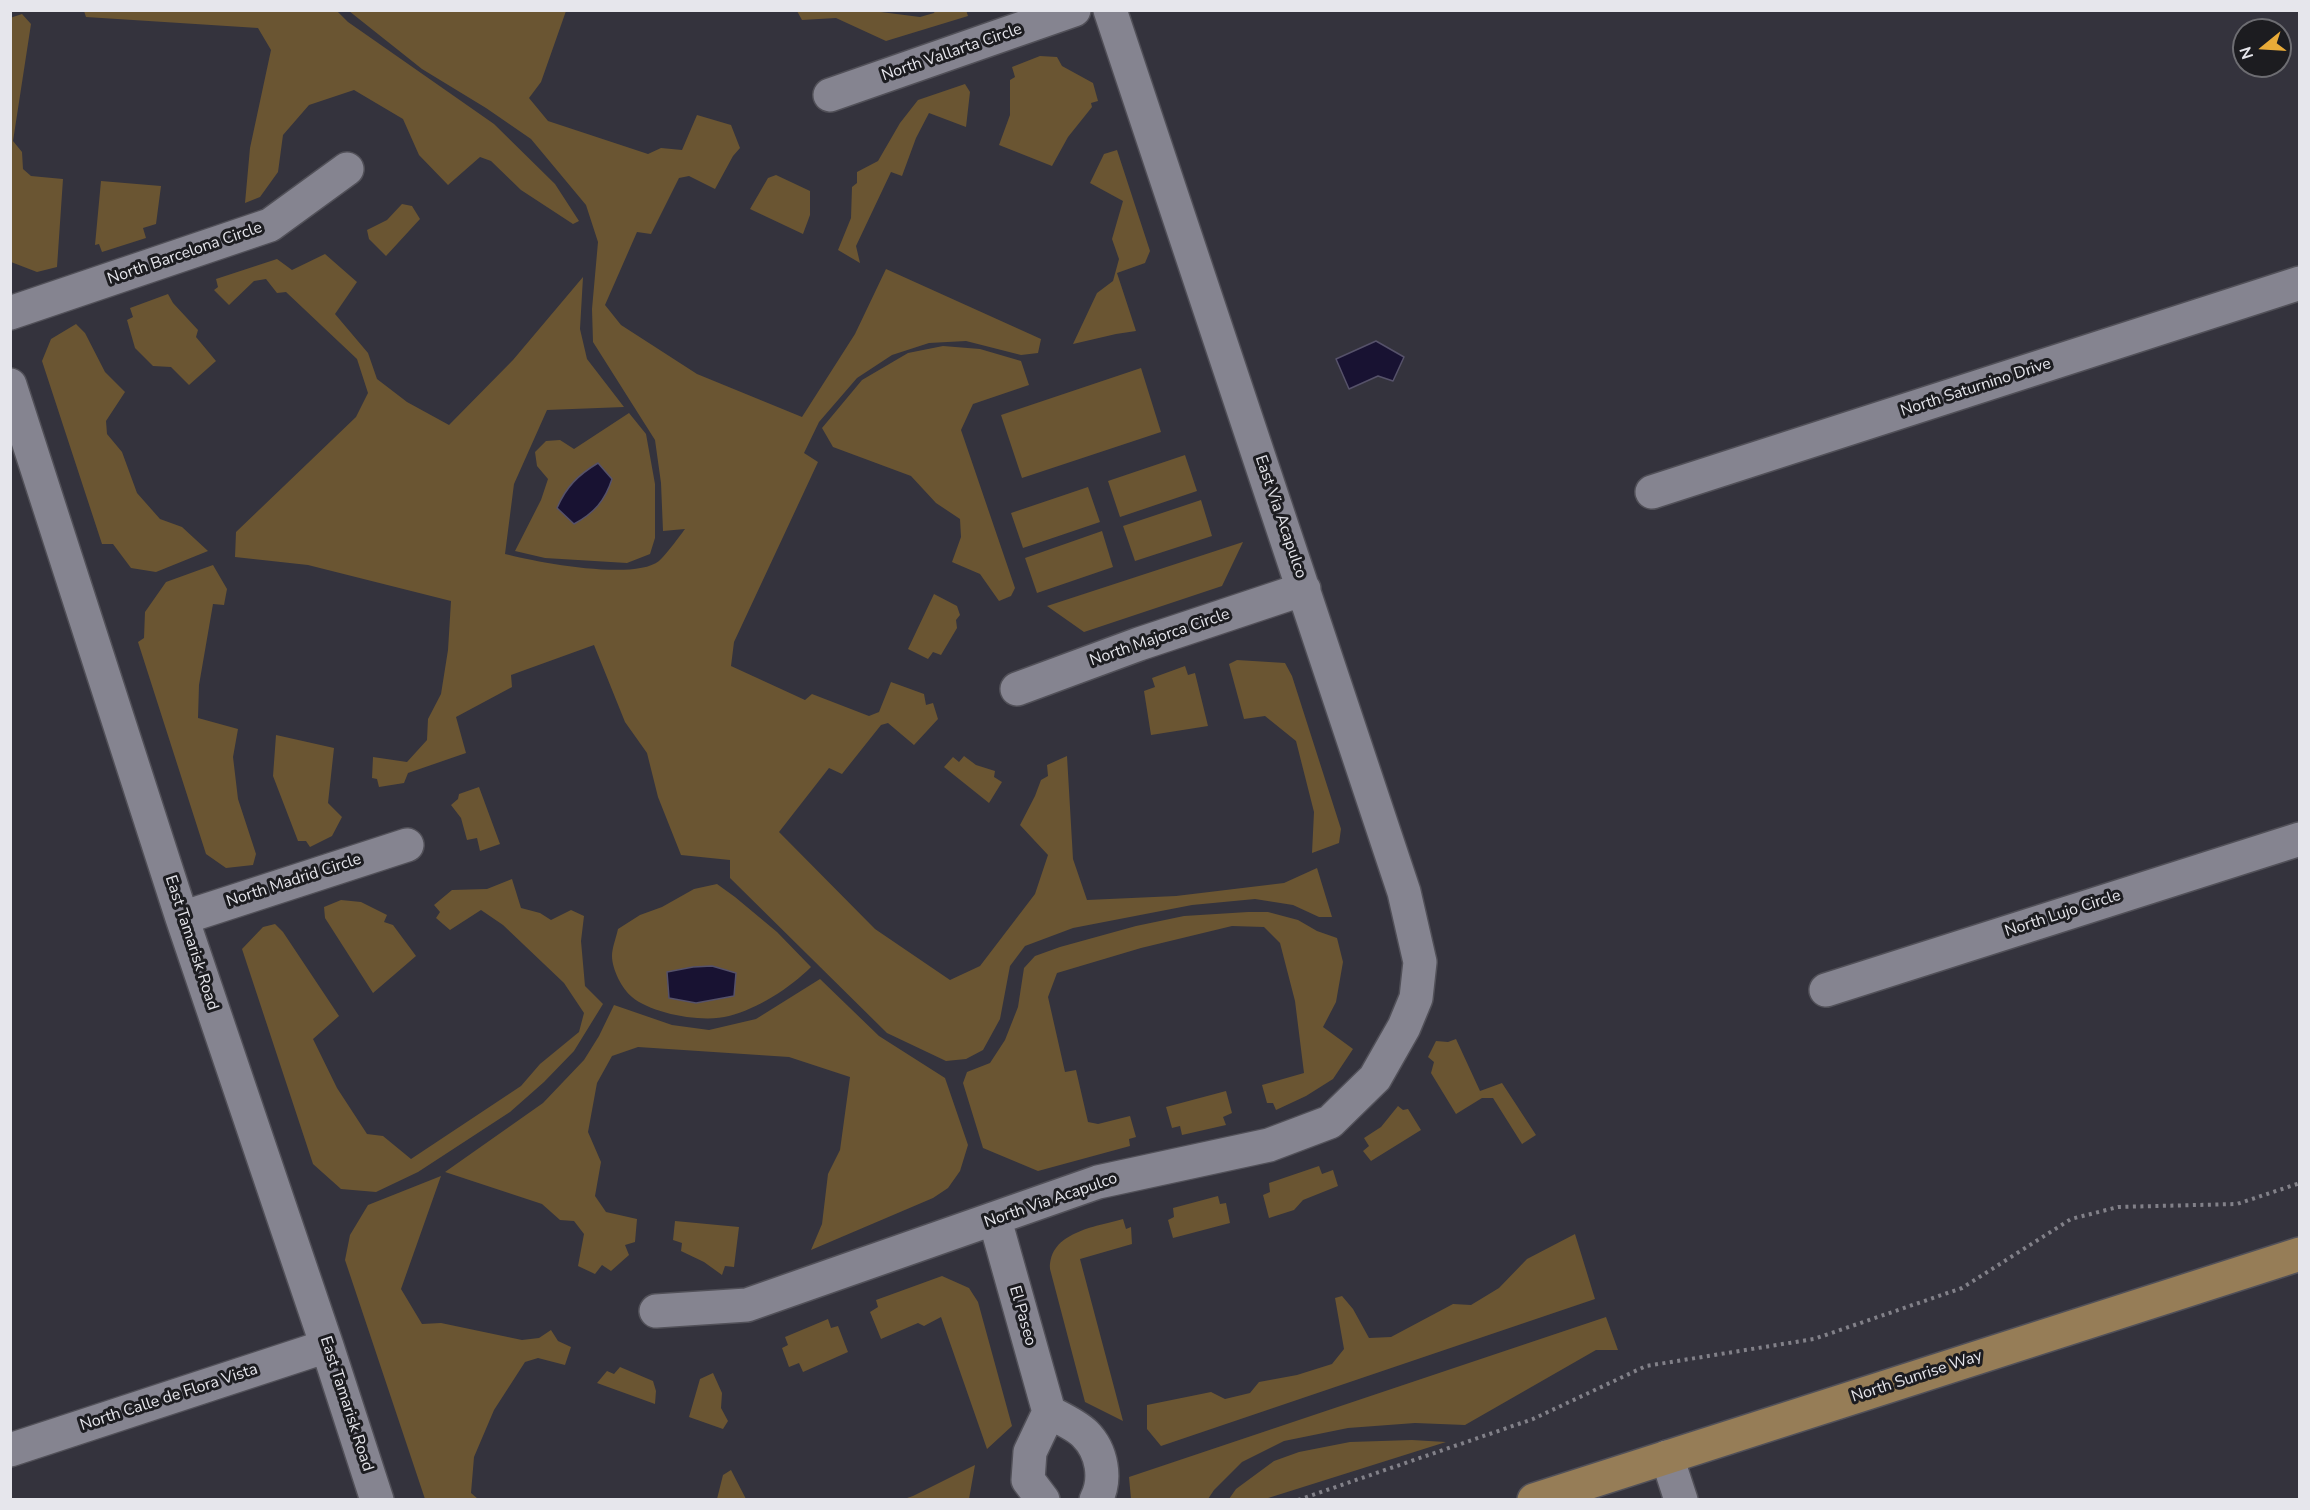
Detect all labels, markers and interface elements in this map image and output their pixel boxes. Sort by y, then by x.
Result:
north arrow [2232,18,2292,78]
street label: North Vallarta Circle [879,20,1025,86]
text: N [2234,44,2259,62]
street label: North Barcelona Circle [105,219,265,289]
street label: North Saturnino Drive [1898,355,2054,421]
street label: East Via Acapulco [1250,453,1310,581]
street label: North Majorca Circle [1087,605,1233,671]
street label: North Madrid Circle [224,850,364,912]
street label: East Tamarisk Road [160,873,222,1013]
street label: North Lujo Circle [2003,886,2123,942]
street label: North Via Acapulco [982,1169,1120,1233]
street label: El Paseo [1004,1284,1040,1348]
street label: East Tamarisk Road [315,1334,377,1474]
street label: North Sunrise Way [1849,1347,1985,1407]
street label: North Calle de Flora Vista [78,1360,260,1436]

